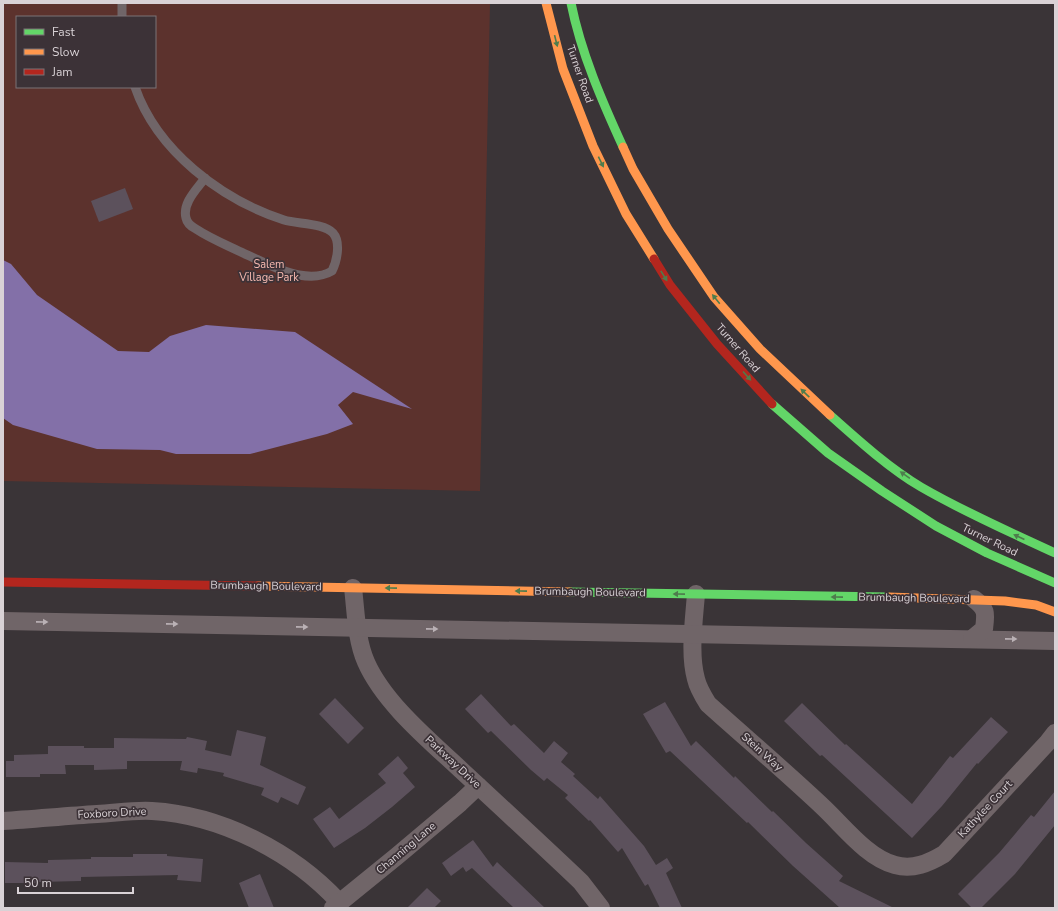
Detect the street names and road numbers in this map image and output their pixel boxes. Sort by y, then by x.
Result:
street label: Turner Road [563,43,597,105]
street label: Turner Road [713,320,763,376]
street label: Turner Road [960,520,1020,560]
street label: Brumbaugh Boulevard [210,578,322,594]
street label: Brumbaugh Boulevard [534,584,646,600]
street label: Brumbaugh Boulevard [858,590,970,606]
street label: Stein Way [738,729,786,775]
street label: Parkway Drive [422,732,484,792]
street label: Kathylee Court [954,777,1016,841]
street label: Foxboro Drive [77,804,147,822]
street label: Channing Lane [373,818,439,878]

